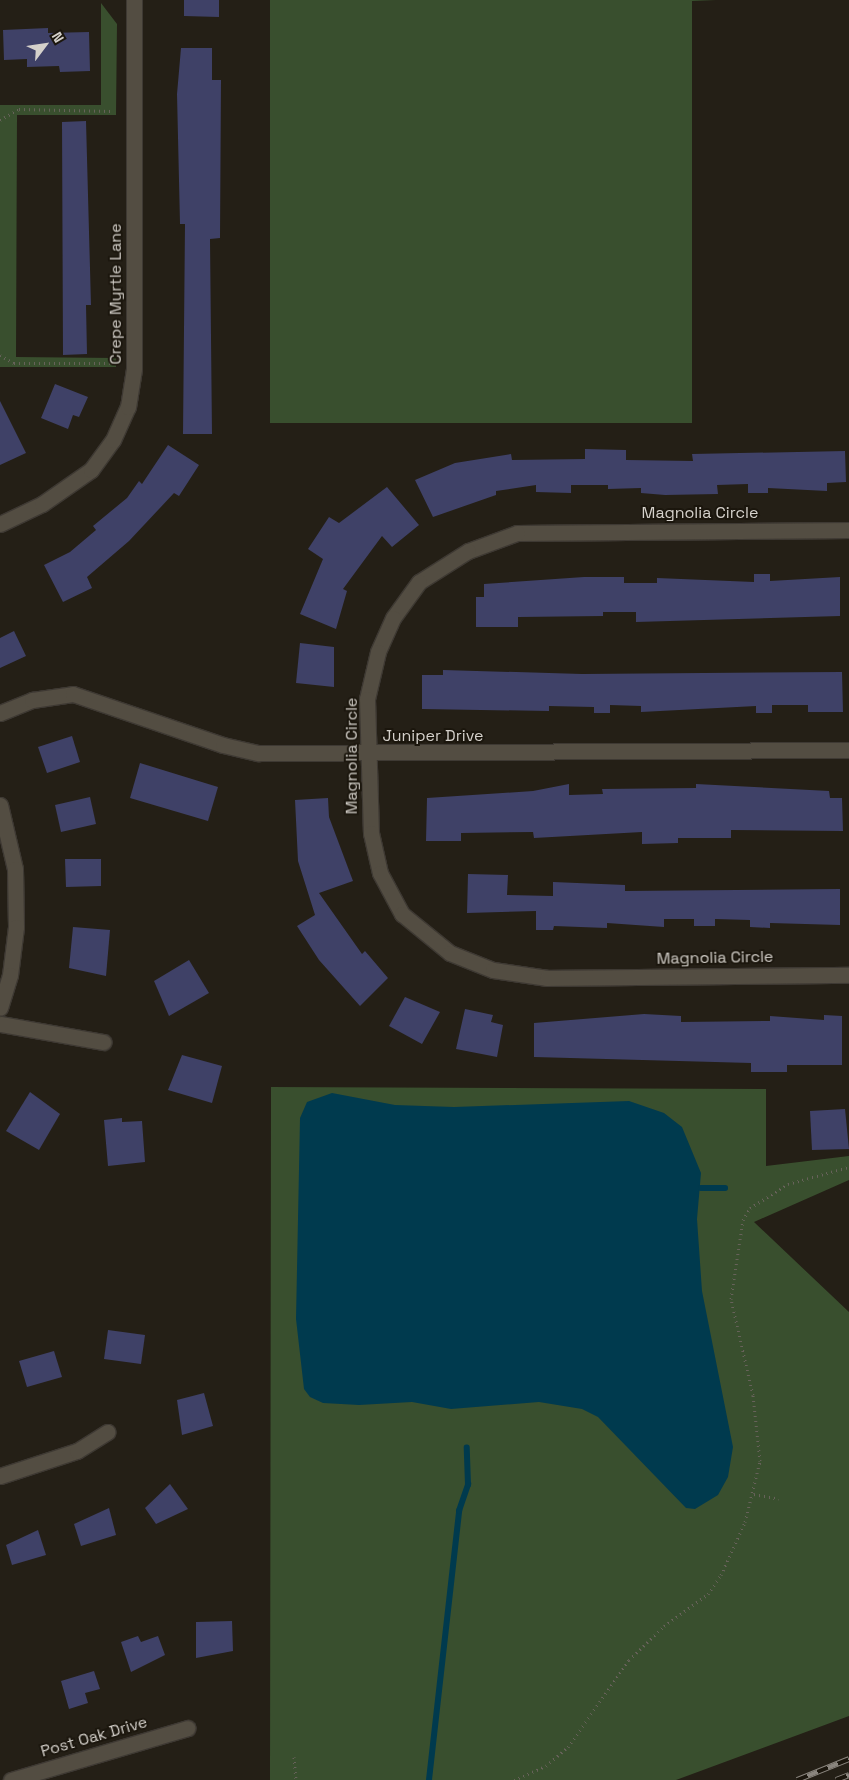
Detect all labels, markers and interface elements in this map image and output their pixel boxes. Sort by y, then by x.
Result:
north arrow [20,20,70,70]
text: N [48,29,68,46]
street label: Crepe Myrtle Lane [106,223,126,365]
street label: Magnolia Circle [642,503,758,523]
street label: Magnolia Circle [342,698,362,814]
street label: Juniper Drive [383,726,483,746]
street label: Magnolia Circle [656,947,774,969]
street label: Post Oak Drive [39,1713,149,1761]

